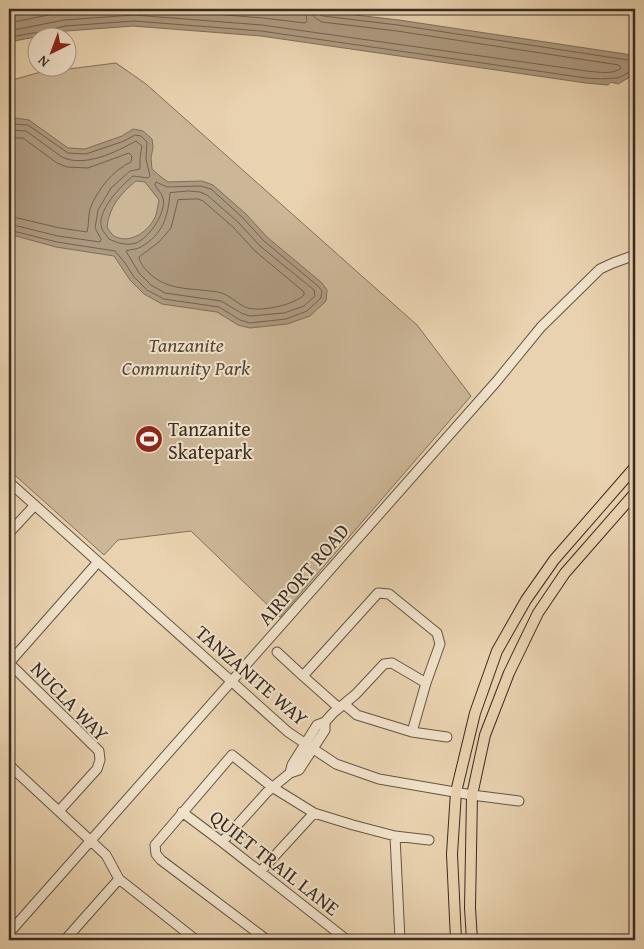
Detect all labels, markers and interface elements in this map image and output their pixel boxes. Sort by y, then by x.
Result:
north arrow [28,28,78,78]
text: N [33,51,53,72]
park label: Tanzanite Community Park [122,330,251,382]
place label: Tanzanite Skatepark [168,414,253,466]
sports icon: Tanzanite Skatepark [134,424,164,454]
street label: AIRPORT ROAD [250,517,356,631]
street label: TANZANITE WAY [189,618,315,732]
street label: NUCLA WAY [24,655,116,747]
street label: QUIET TRAIL LANE [204,802,346,922]

